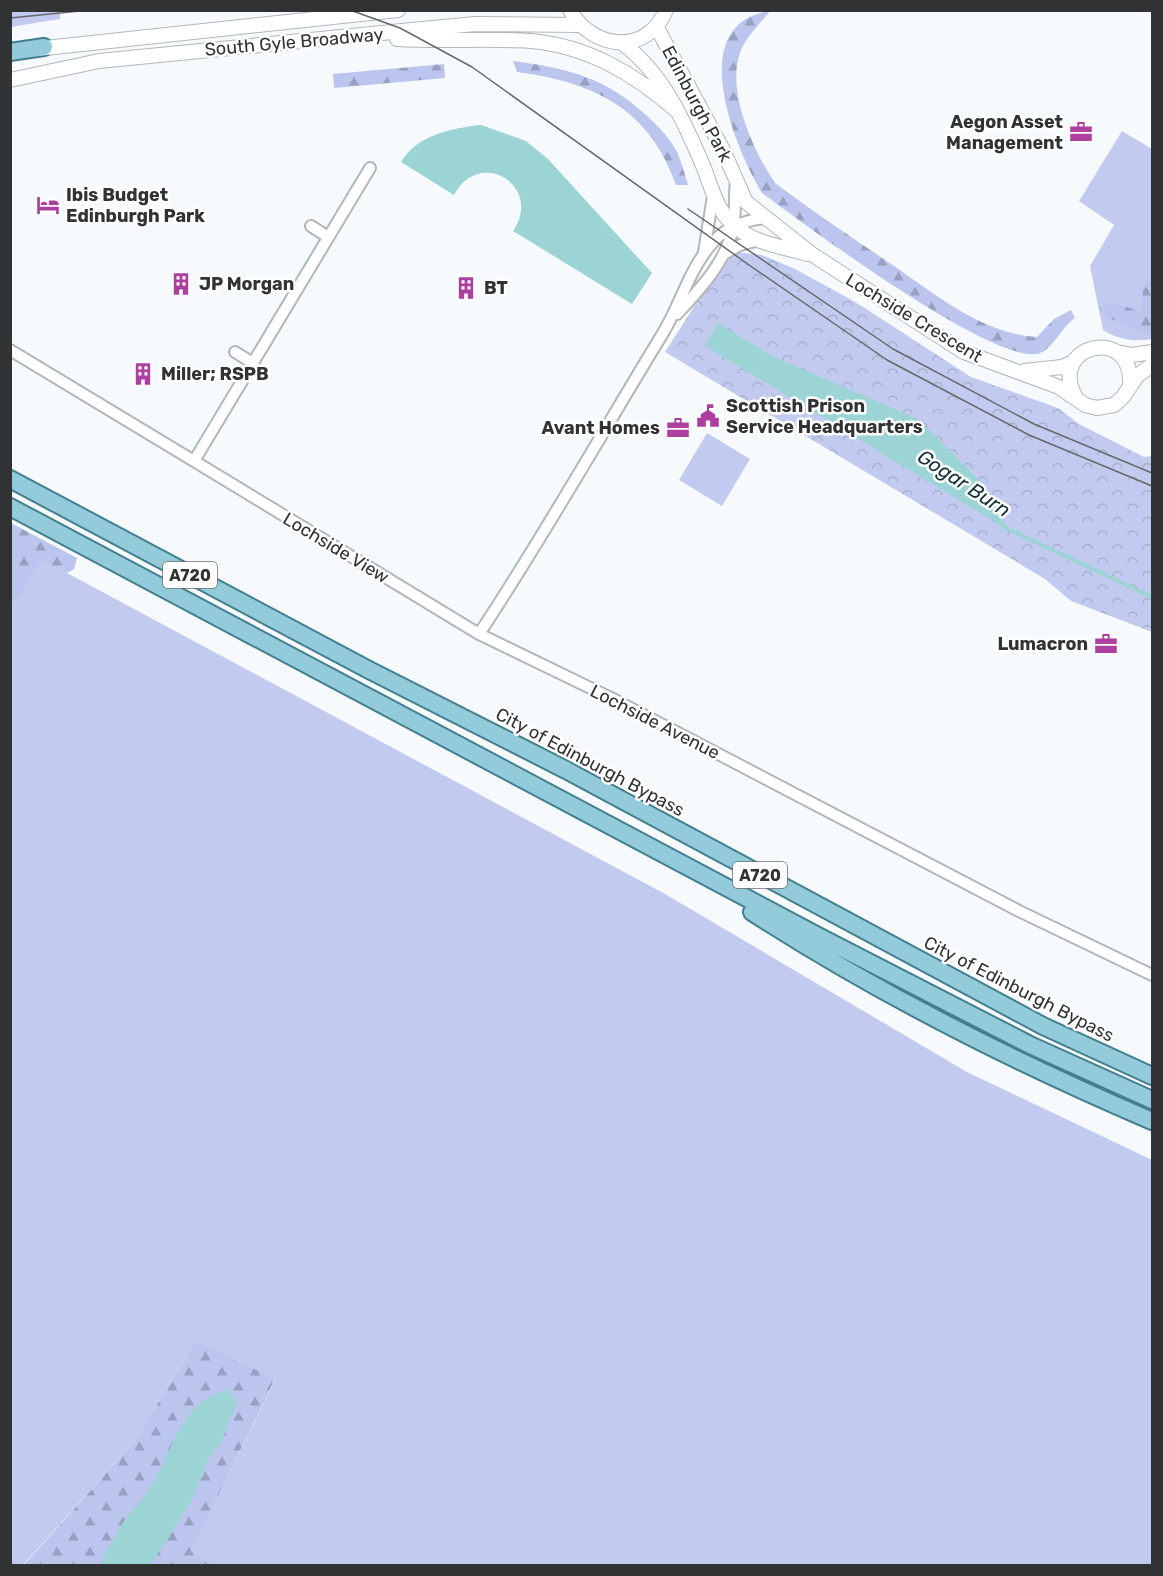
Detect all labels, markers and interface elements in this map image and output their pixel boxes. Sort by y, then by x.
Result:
street label: South Gyle Broadway [204,23,384,61]
street label: Edinburgh Park [657,42,737,167]
place label: Aegon Asset Management [946,111,1063,154]
office icon: Aegon Asset Management [1068,119,1094,145]
place label: Ibis Budget Edinburgh Park [66,184,205,227]
hotel icon: Ibis Budget Edinburgh Park [35,192,61,218]
street label: Lochside Crescent [842,268,986,368]
building icon: JP Morgan [168,271,194,297]
place label: JP Morgan [199,273,294,295]
building icon: BT [453,275,479,301]
place label: BT [484,277,508,299]
building icon: Miller; RSPB [130,361,156,387]
place label: Miller; RSPB [161,363,269,385]
place label: Scottish Prison Service Headquarters [726,395,923,438]
public building icon: Scottish Prison Service Headquarters [695,403,721,429]
office icon: Avant Homes [665,415,691,441]
place label: Avant Homes [542,417,660,439]
water label: Gogar Burn [913,444,1015,522]
street label: Lochside View [279,508,393,588]
road number: A720 [163,562,217,588]
office icon: Lumacron [1093,631,1119,657]
place label: Lumacron [997,633,1088,655]
street label: Lochside Avenue [587,680,723,764]
street label: City of Edinburgh Bypass [492,703,688,821]
road number: A720 [733,862,787,888]
street label: City of Edinburgh Bypass [920,931,1118,1047]

